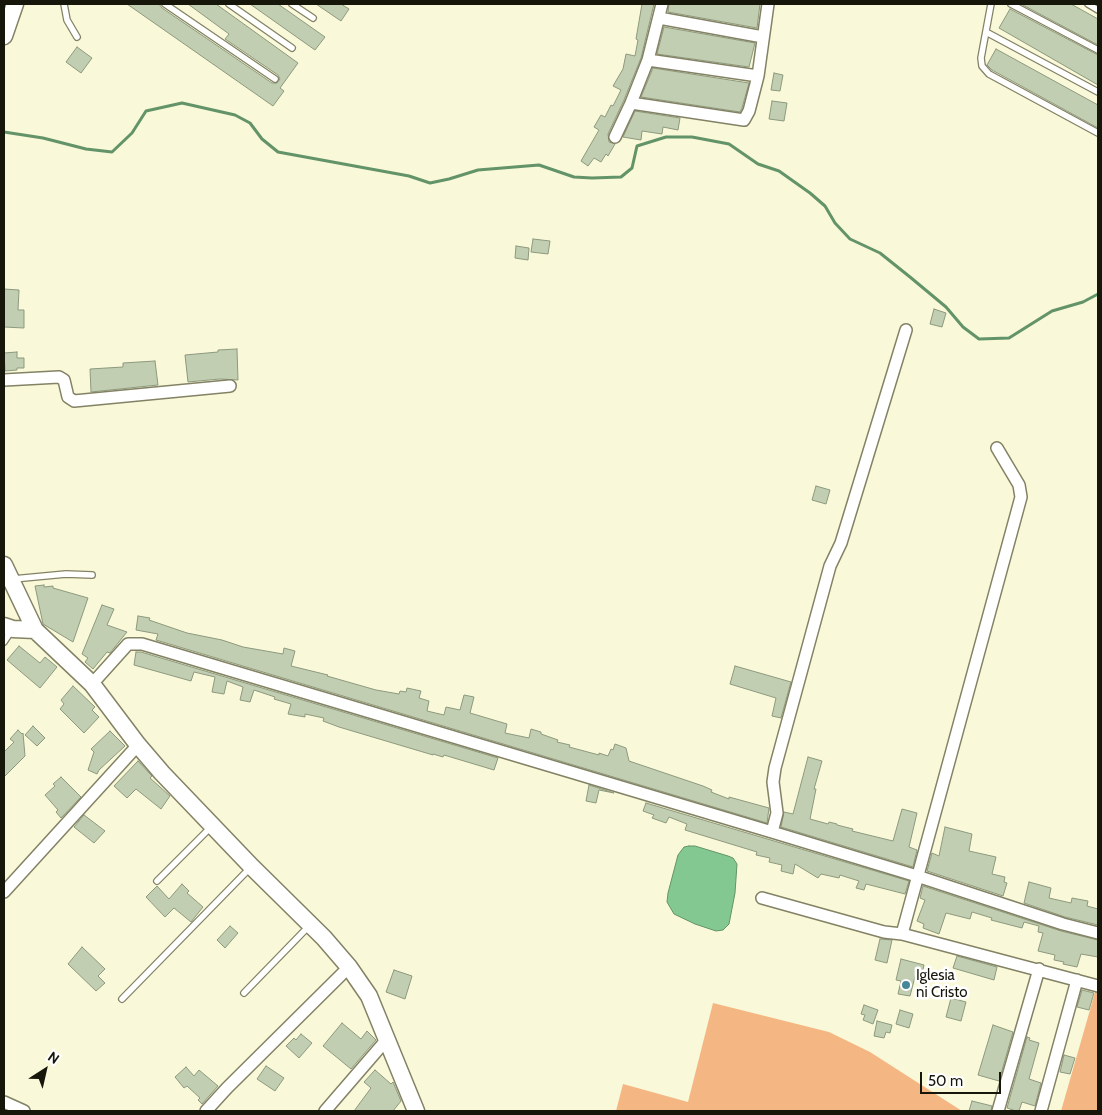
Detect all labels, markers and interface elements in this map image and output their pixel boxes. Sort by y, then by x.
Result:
place label: Iglesia ni Cristo [916,967,967,1002]
marker: Iglesia ni Cristo [900,979,912,991]
north arrow [20,1045,70,1095]
text: N [44,1047,63,1068]
scale bar [922,1062,1003,1094]
text: 50 m [928,1072,963,1090]

